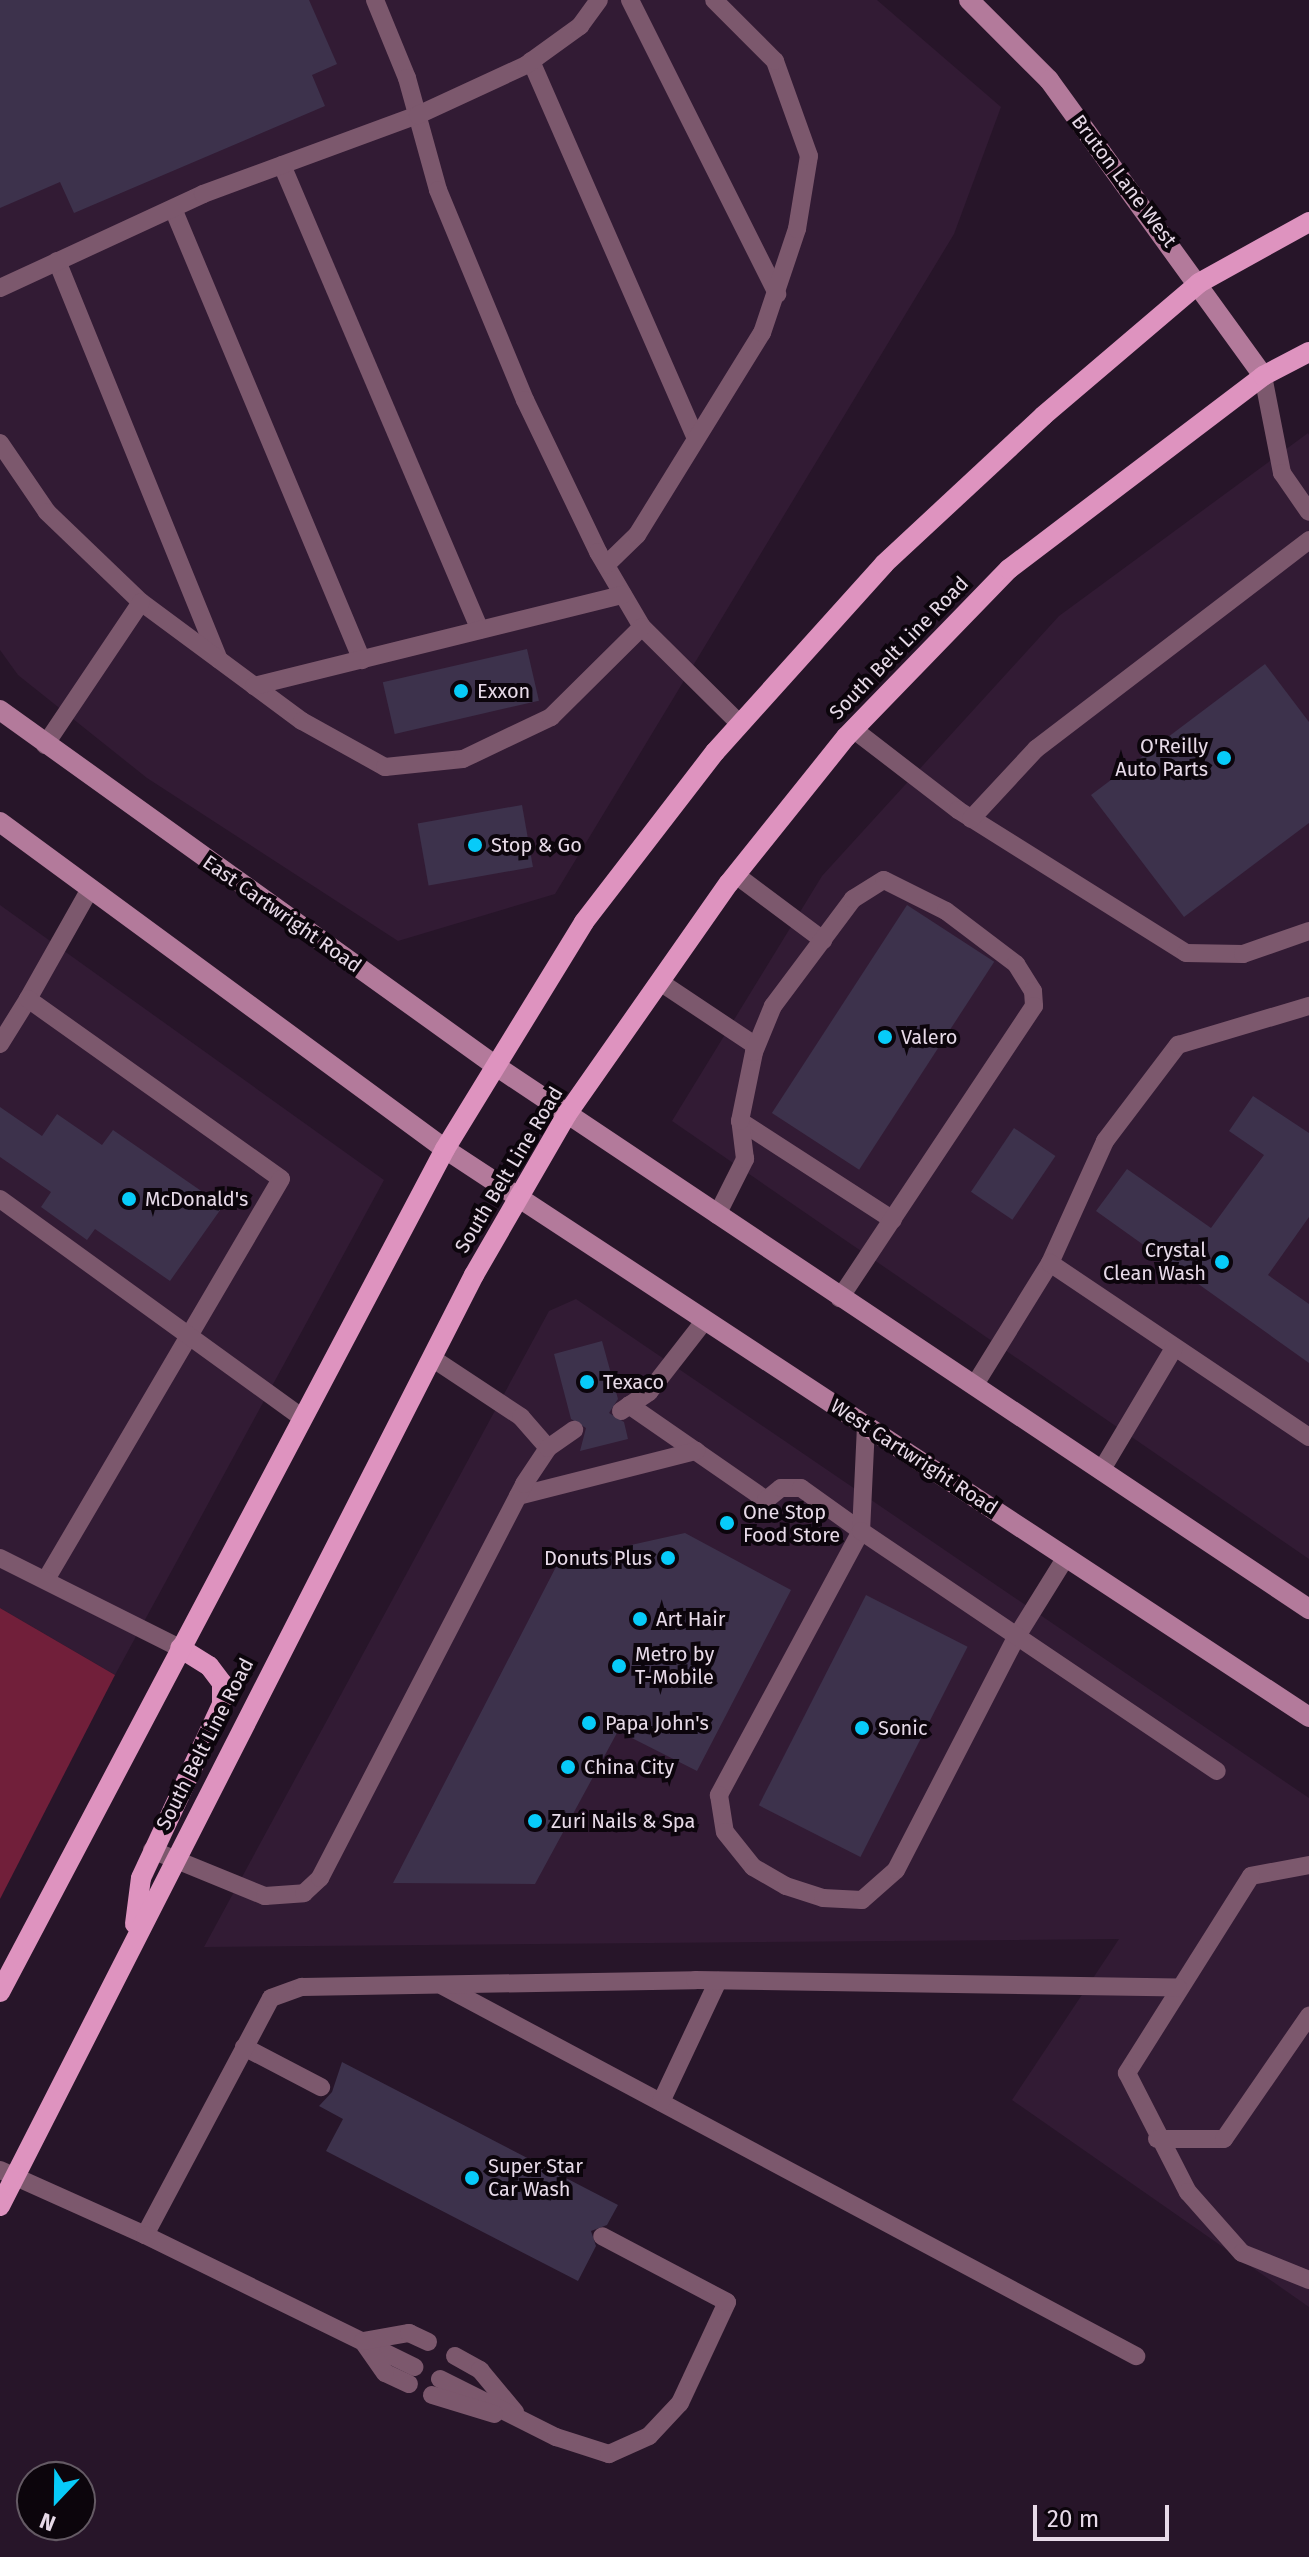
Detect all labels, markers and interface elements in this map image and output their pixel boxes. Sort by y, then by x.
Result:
street label: Bruton Lane West [1066,110,1182,252]
street label: South Belt Line Road [825,571,973,725]
place label: Exxon [477,679,530,703]
marker: Exxon [452,682,470,700]
place label: O'Reilly Auto Parts [1115,734,1208,781]
marker: O'Reilly Auto Parts [1215,749,1233,767]
place label: Stop & Go [491,833,582,857]
marker: Stop & Go [466,836,484,854]
street label: East Cartwright Road [198,850,366,978]
place label: Valero [901,1025,957,1049]
marker: Valero [876,1028,894,1046]
street label: South Belt Line Road [450,1083,568,1257]
place label: McDonald's [145,1187,248,1211]
marker: McDonald's [120,1190,138,1208]
place label: Crystal Clean Wash [1103,1238,1206,1285]
marker: Crystal Clean Wash [1213,1253,1231,1271]
place label: Texaco [603,1370,664,1394]
marker: Texaco [578,1373,596,1391]
street label: West Cartwright Road [826,1394,1002,1520]
place label: One Stop Food Store [743,1500,840,1547]
marker: One Stop Food Store [718,1514,736,1532]
place label: Donuts Plus [544,1546,652,1570]
marker: Donuts Plus [659,1549,677,1567]
place label: Art Hair [656,1607,726,1631]
marker: Art Hair [631,1610,649,1628]
place label: Metro by T-Mobile [635,1642,714,1689]
street label: South Belt Line Road [151,1654,259,1834]
marker: Metro by T-Mobile [610,1657,628,1675]
place label: Papa John's [605,1711,709,1735]
marker: Papa John's [580,1714,598,1732]
place label: Sonic [878,1716,927,1740]
marker: Sonic [853,1719,871,1737]
place label: China City [584,1755,674,1779]
marker: China City [559,1758,577,1776]
place label: Zuri Nails & Spa [551,1809,695,1833]
marker: Zuri Nails & Spa [526,1812,544,1830]
place label: Super Star Car Wash [488,2154,583,2201]
marker: Super Star Car Wash [463,2169,481,2187]
north arrow [16,2461,96,2541]
scale bar [1037,2489,1173,2539]
text: 20 m [1047,2505,1099,2533]
text: N [36,2507,59,2537]

